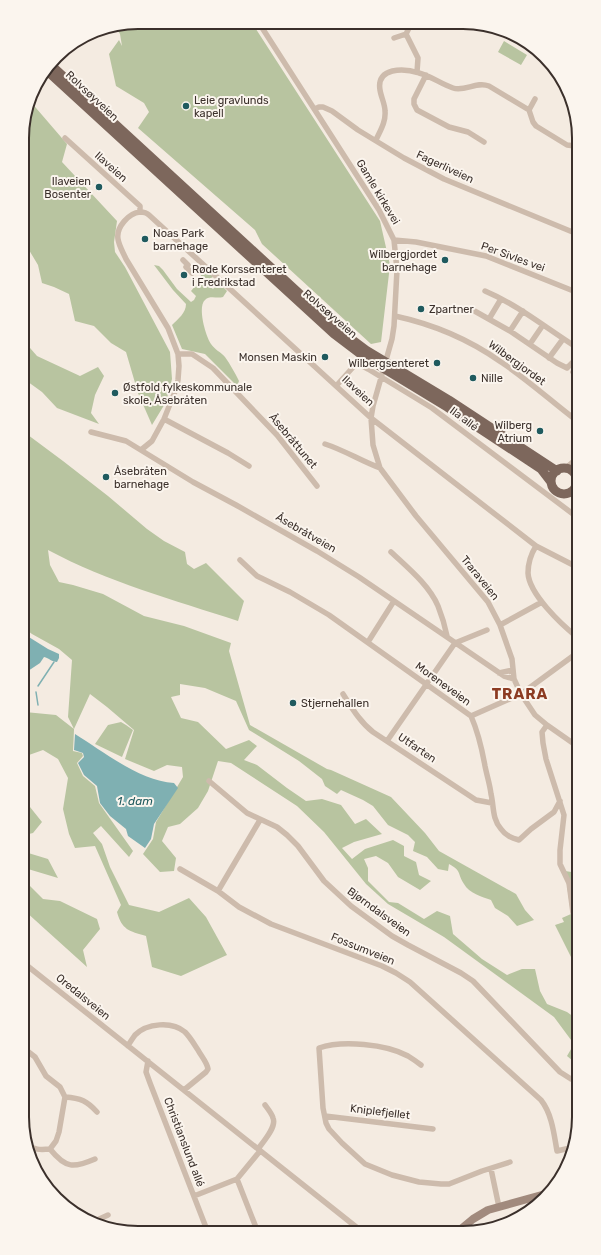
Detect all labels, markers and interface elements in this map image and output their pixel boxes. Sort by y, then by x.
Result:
street label: Rolvsøyveien [63,68,121,124]
place label: Leie gravlunds kapell [194,94,269,120]
marker: Leie gravlunds kapell [181,101,191,111]
street label: Fagerliveien [414,148,476,186]
street label: Ilaveien [92,149,130,185]
street label: Gamle kirkevei [354,157,402,227]
place label: Ilaveien Bosenter [44,175,92,201]
marker: Ilaveien Bosenter [94,182,104,192]
place label: Noas Park barnehage [153,227,208,253]
marker: Noas Park barnehage [140,234,150,244]
street label: Per Sivles vei [479,239,547,275]
place label: Wilbergjordet barnehage [369,248,438,274]
marker: Wilbergjordet barnehage [440,255,450,265]
place label: Røde Korssenteret i Fredrikstad [192,263,287,289]
marker: Røde Korssenteret i Fredrikstad [179,270,189,280]
street label: Rolvsøyveien [300,287,360,341]
place label: Zpartner [429,303,474,316]
marker: Zpartner [416,304,426,314]
street label: Wilbergjordet [486,338,549,389]
place label: Monsen Maskin [239,351,317,364]
marker: Monsen Maskin [320,352,330,362]
place label: Wilbergsenteret [348,357,430,370]
marker: Wilbergsenteret [432,358,442,368]
place label: Nille [481,372,503,385]
street label: Ilaveien [339,373,377,409]
marker: Nille [468,373,478,383]
place label: Østfold fylkeskommunale skole, Åsebråten [123,381,252,407]
marker: Østfold fylkeskommunale skole, Åsebråten [110,388,120,398]
street label: Ila allé [447,404,481,434]
street label: Åsebråttunet [266,411,320,472]
place label: Wilberg Atrium [495,419,532,445]
marker: Wilberg Atrium [535,426,545,436]
place label: Åsebråten barnehage [114,465,169,491]
marker: Åsebråten barnehage [101,472,111,482]
street label: Åsebråtveien [273,510,339,556]
street label: Traraveien [458,553,502,603]
street label: Moreneveien [413,660,473,708]
district label: TRARA [492,685,548,703]
place label: Stjernehallen [301,697,369,710]
marker: Stjernehallen [288,698,298,708]
street label: Utfarten [395,730,439,766]
water label: 1. dam [117,794,153,808]
street label: Bjørndalsveien [345,885,413,939]
street label: Fossumveien [329,930,397,968]
street label: Oredalsveien [53,971,113,1023]
street label: Christianslund allé [161,1096,207,1188]
street label: Kniplefjellet [349,1102,411,1122]

